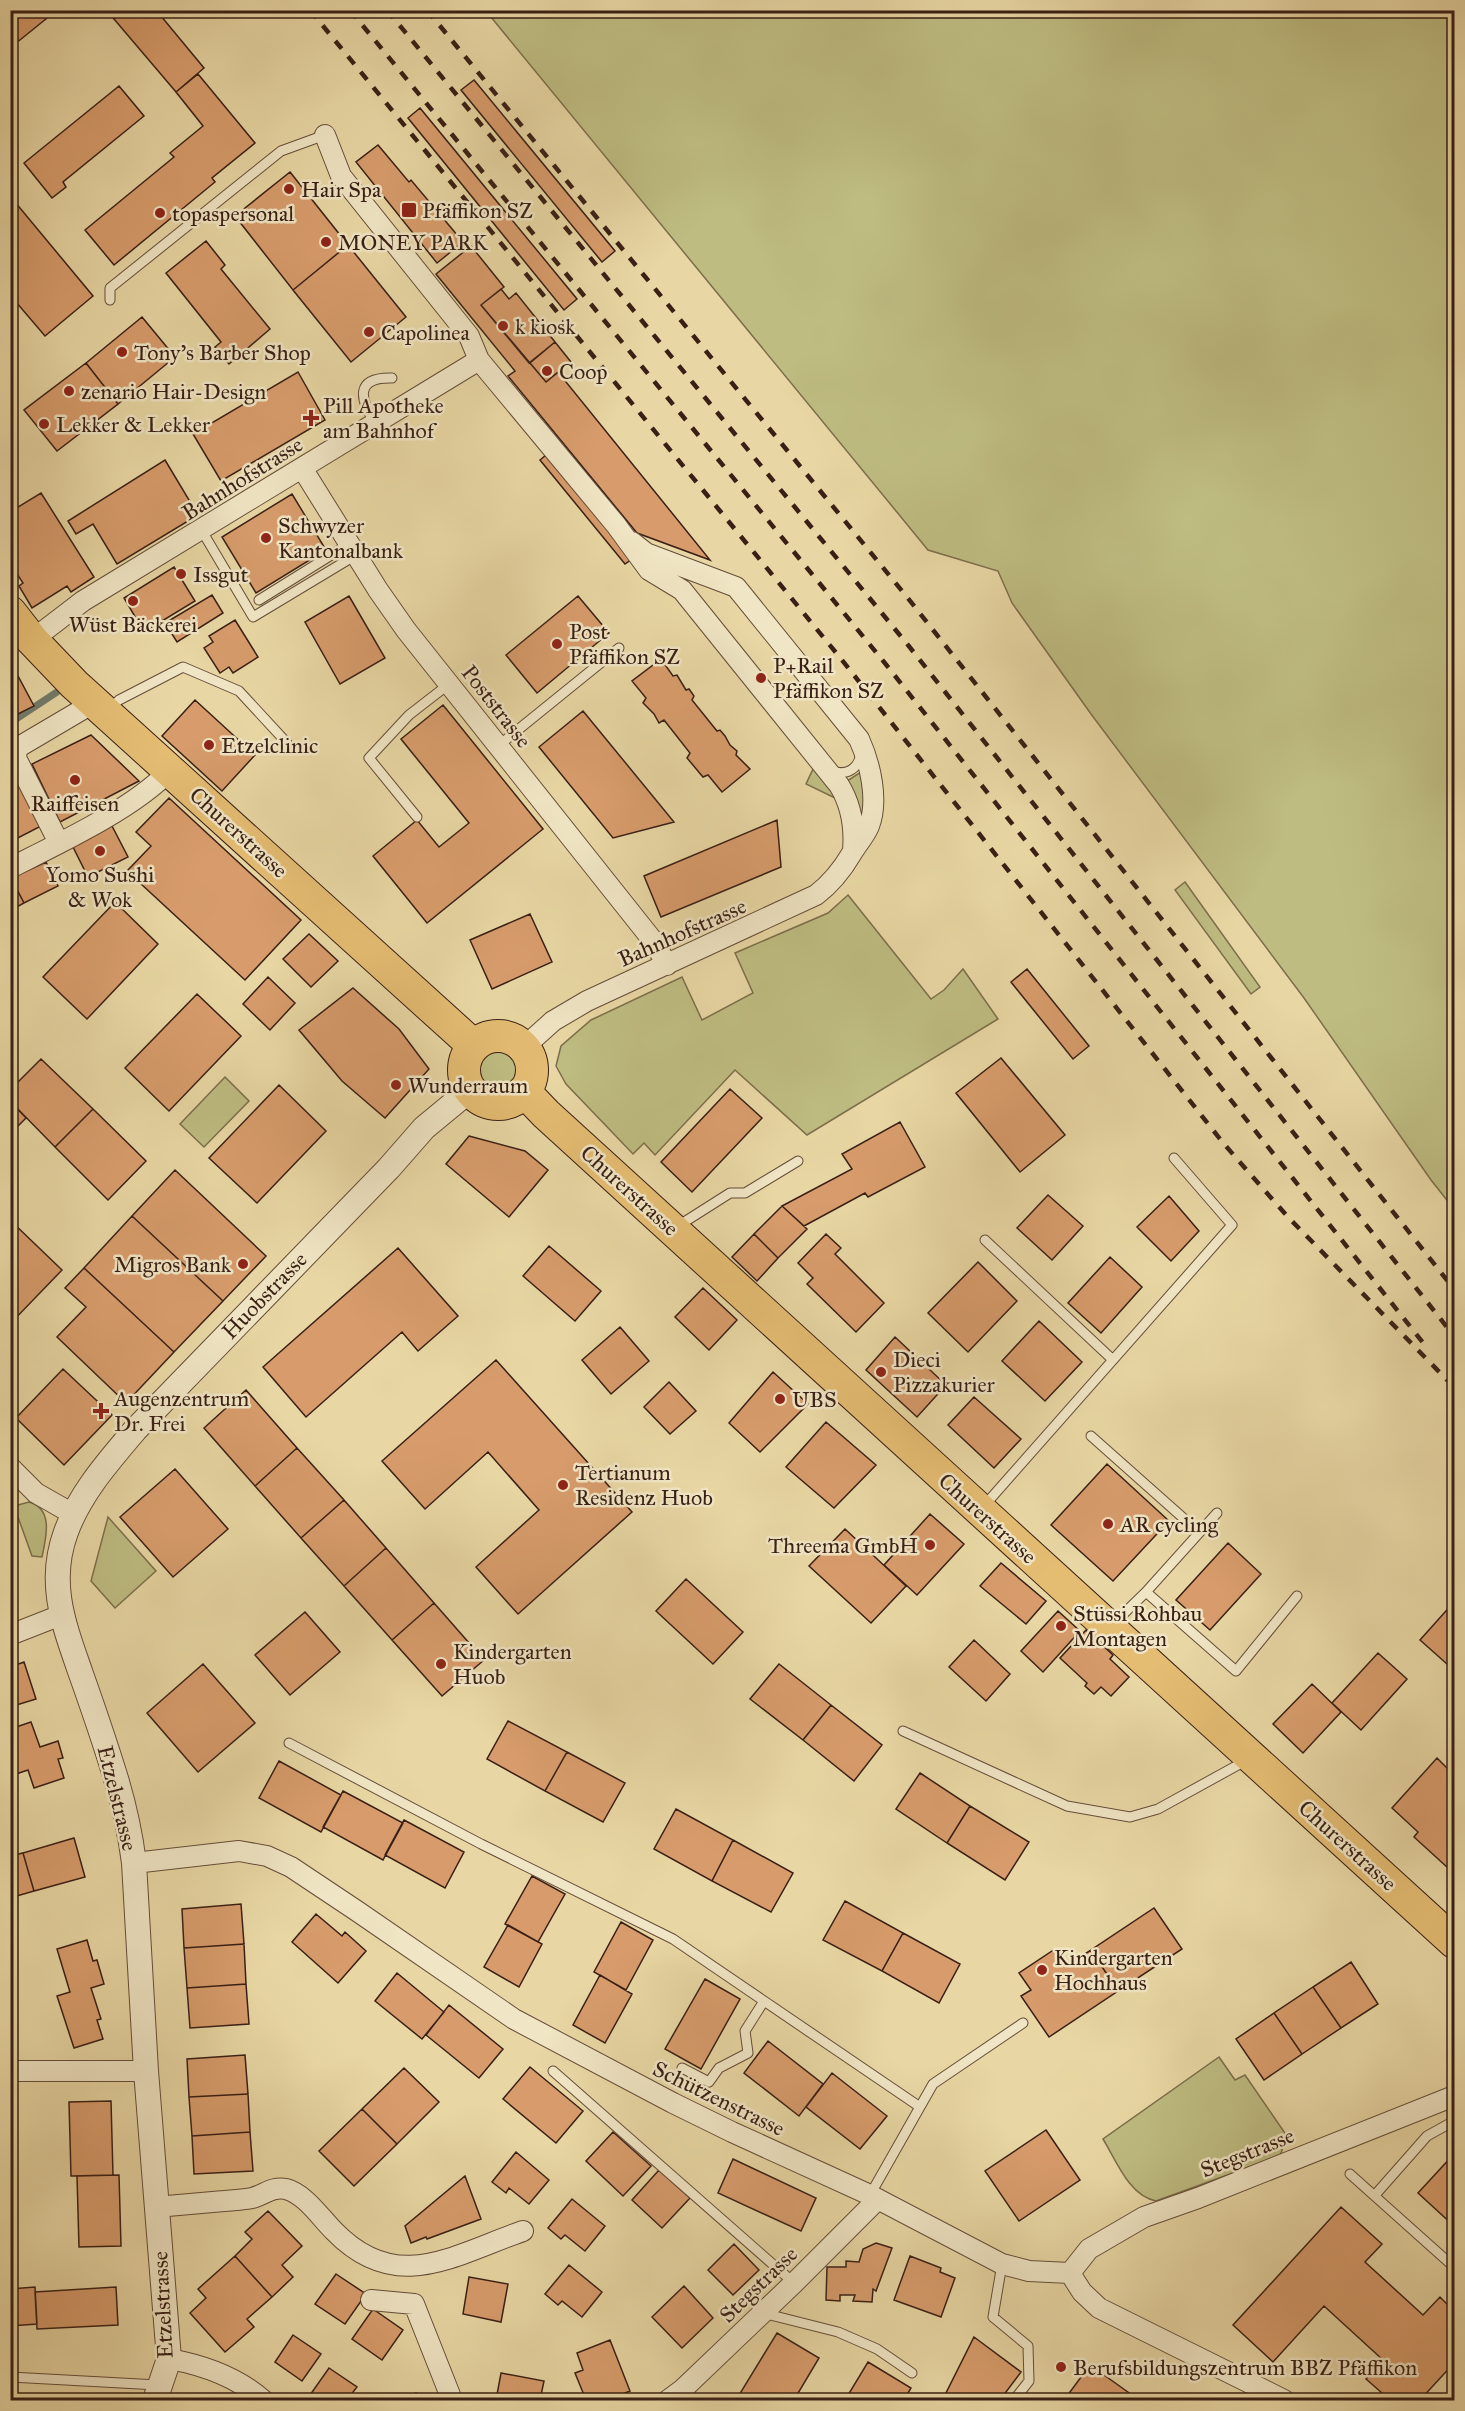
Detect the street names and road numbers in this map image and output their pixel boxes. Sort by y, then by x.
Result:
street label: Bahnhofstrasse [177,431,308,526]
street label: Poststrasse [456,660,537,753]
street label: Churerstrasse [184,781,293,884]
street label: Bahnhofstrasse [614,892,750,973]
street label: Churerstrasse [575,1139,684,1242]
street label: Huobstrasse [216,1246,313,1345]
street label: Churerstrasse [933,1467,1042,1570]
street label: Etzelstrasse [91,1743,144,1853]
street label: Churerstrasse [1293,1794,1402,1897]
street label: Schützenstrasse [648,2055,789,2142]
street label: Stegstrasse [1196,2122,1298,2183]
street label: Stegstrasse [714,2240,803,2328]
street label: Etzelstrasse [146,2251,179,2359]

